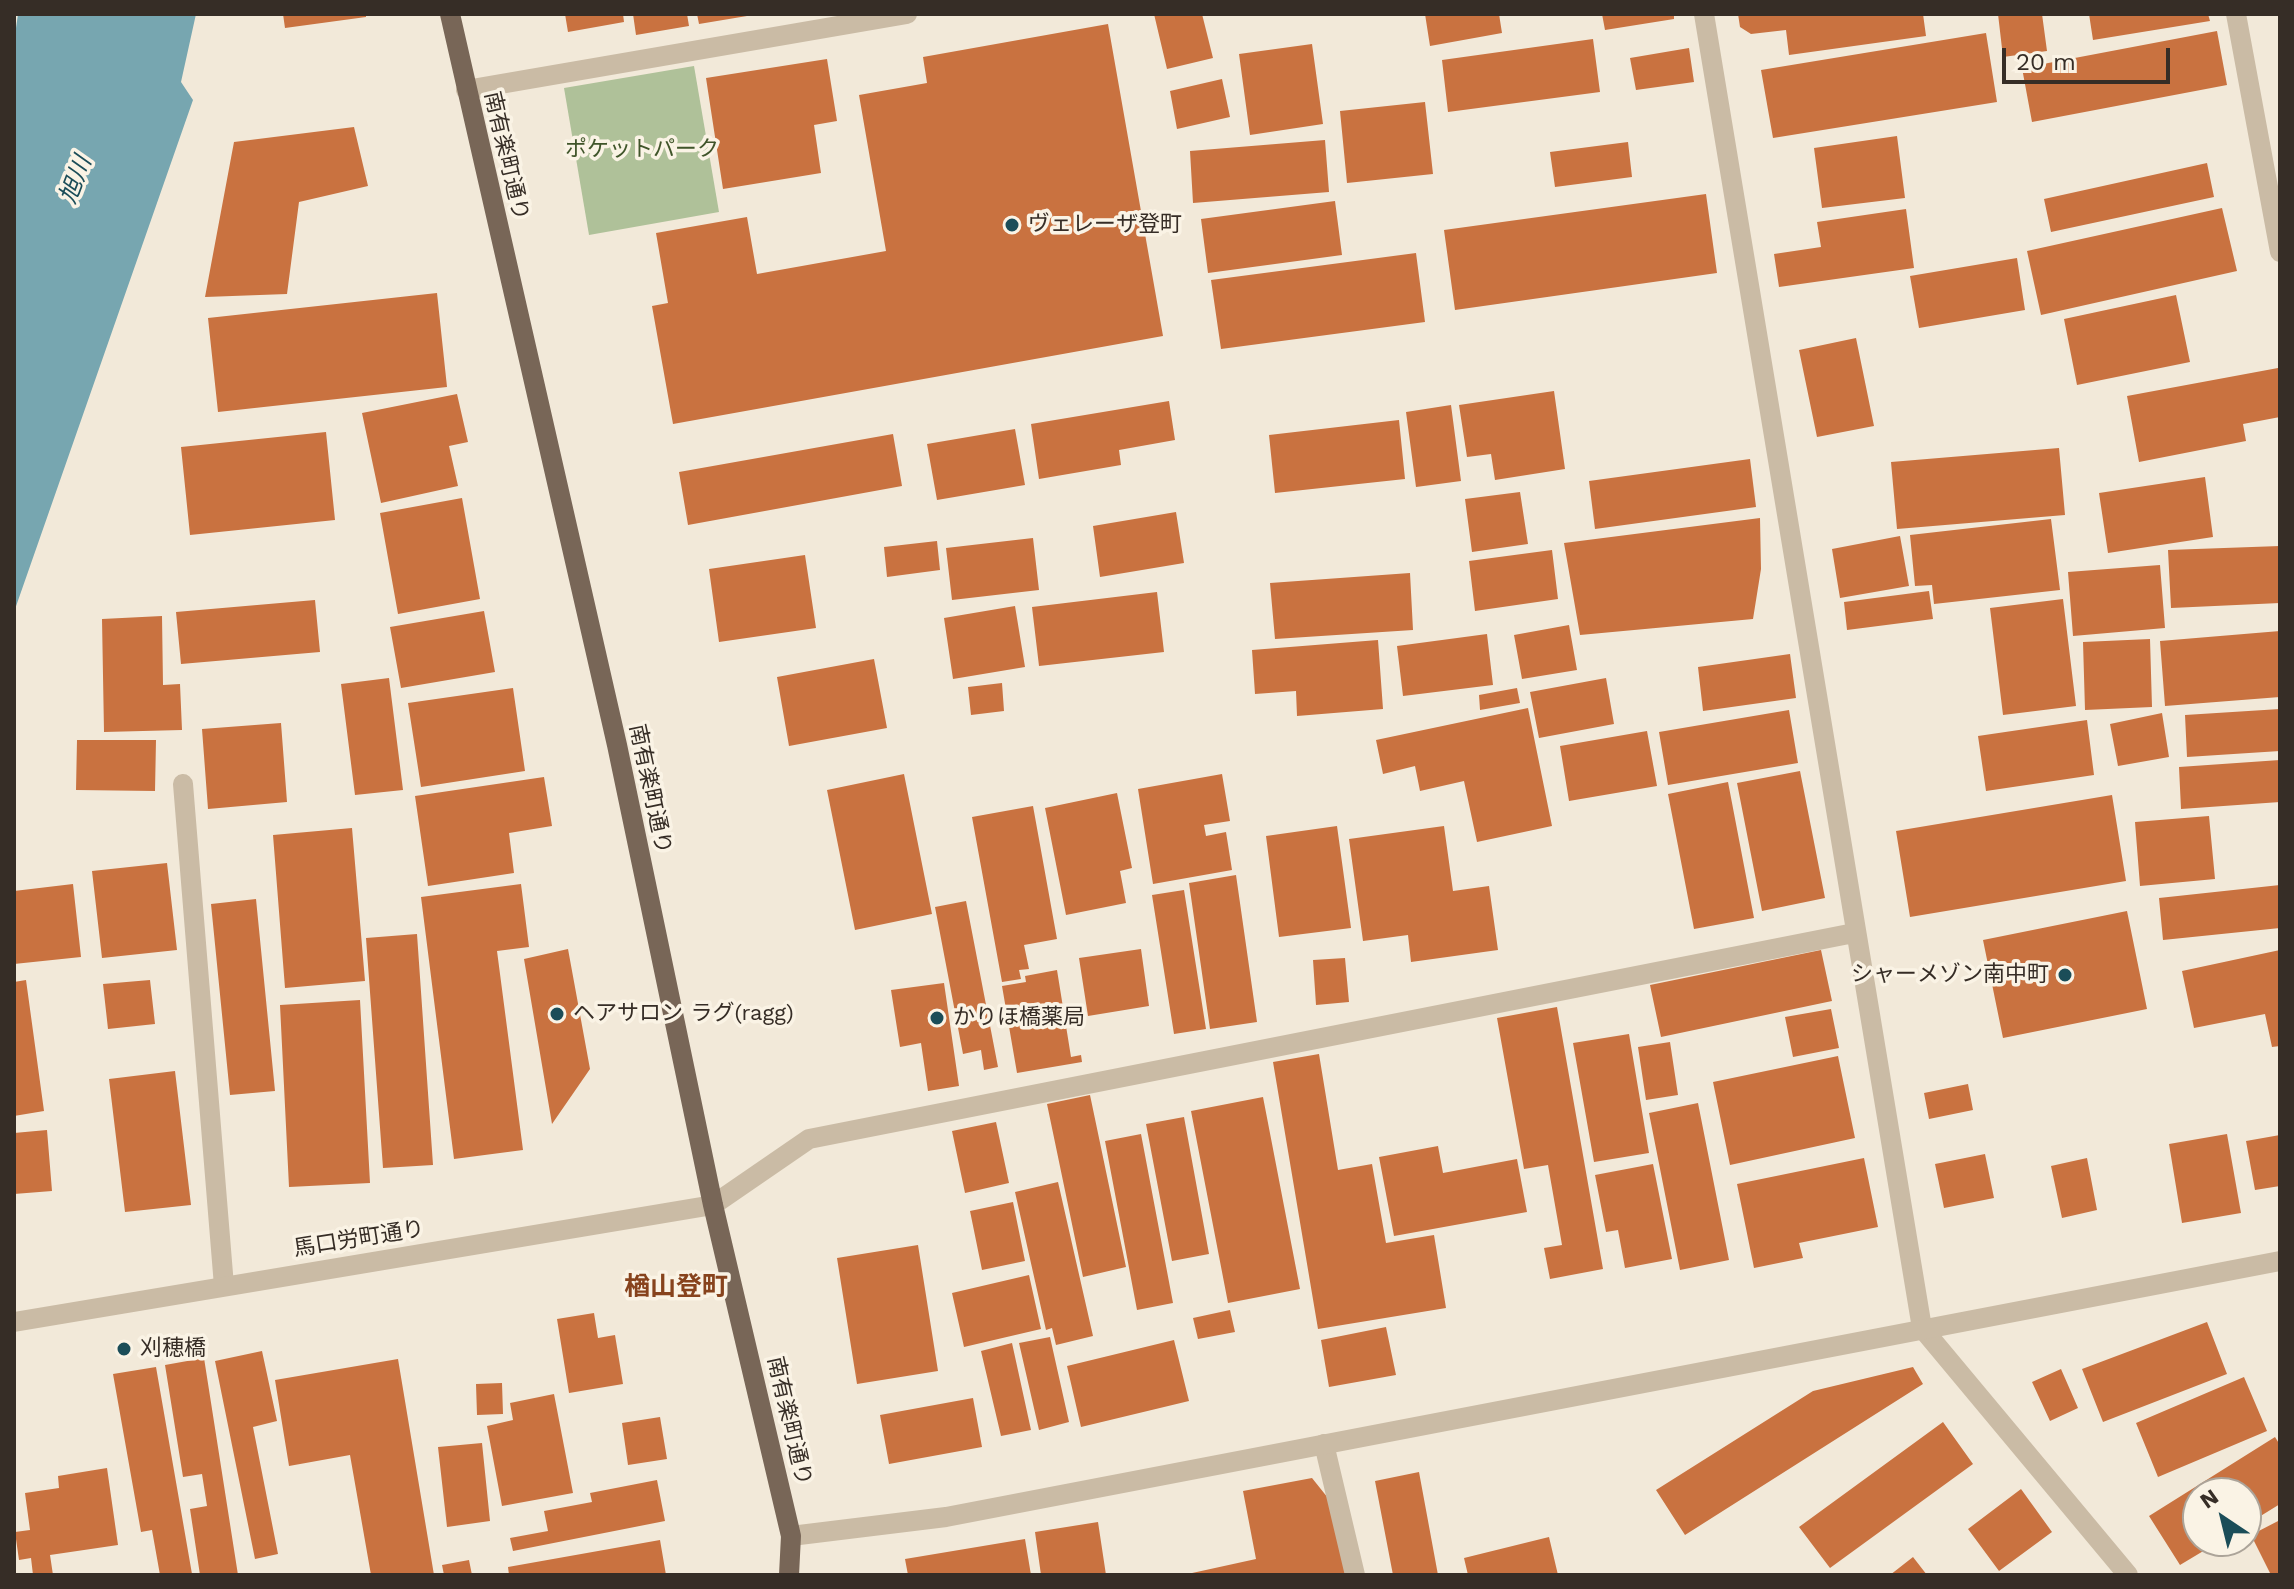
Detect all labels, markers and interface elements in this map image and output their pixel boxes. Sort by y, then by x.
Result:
scale bar [2006,32,2174,82]
text: 20 m [2016,48,2076,76]
street label: 南有楽町通り [478,89,534,223]
park label: ポケットパーク [565,137,719,163]
water label: 旭川 [54,152,98,208]
place label: ヴェレーザ登町 [1028,212,1182,238]
marker: ヴェレーザ登町 [1003,216,1021,234]
street label: 南有楽町通り [623,722,677,856]
place label: シャーメゾン南中町 [1851,962,2049,988]
marker: シャーメゾン南中町 [2056,966,2074,984]
place label: ヘアサロン ラグ(ragg) [573,1001,794,1027]
marker: ヘアサロン ラグ(ragg) [548,1005,566,1023]
place label: かりほ橋薬局 [953,1005,1085,1031]
marker: かりほ橋薬局 [928,1009,946,1027]
street label: 馬口労町通り [292,1216,426,1262]
district label: 楢山登町 [624,1271,728,1303]
place label: 刈穂橋 [140,1336,206,1362]
marker: 刈穂橋 [115,1340,133,1358]
street label: 南有楽町通り [761,1354,817,1488]
north arrow [2182,1477,2262,1557]
text: N [2195,1484,2223,1513]

